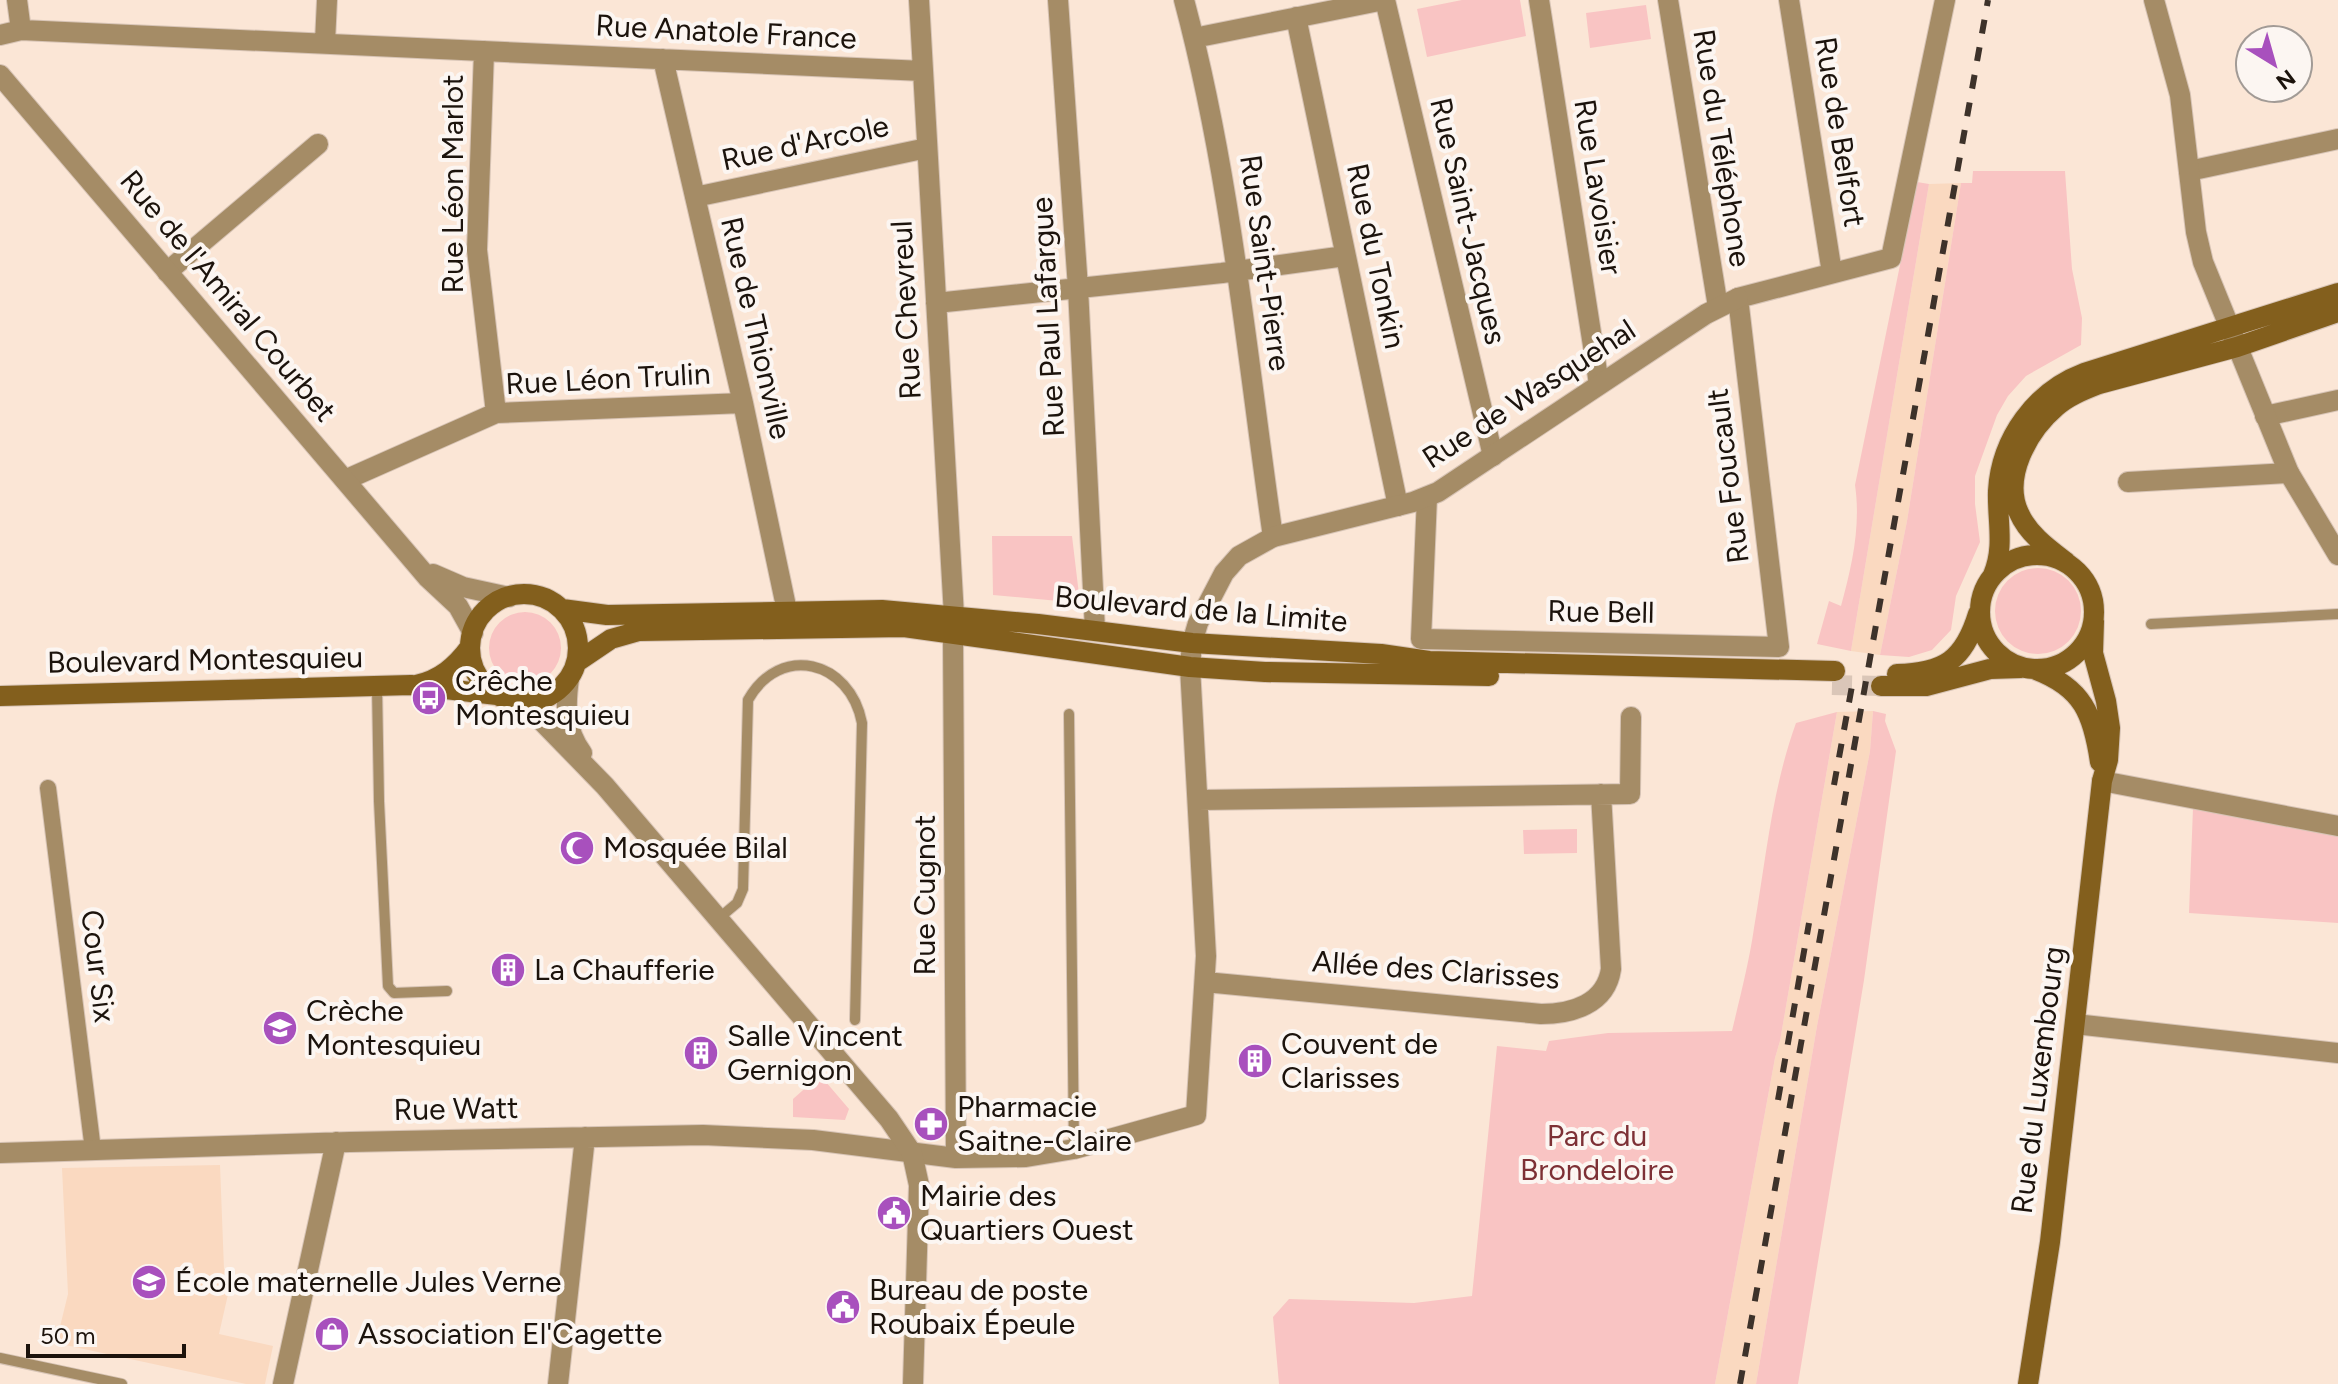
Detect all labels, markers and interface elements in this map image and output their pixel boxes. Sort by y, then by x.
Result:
street label: Rue Anatole France [594,6,858,57]
north arrow [2234,24,2314,104]
street label: Rue du Téléphone [1685,26,1760,269]
street label: Rue de Belfort [1807,34,1874,230]
text: N [2271,64,2301,95]
street label: Rue Léon Marlot [434,74,471,294]
street label: Rue Saint-Jacques [1422,94,1515,348]
street label: Rue Lavoisier [1566,97,1631,277]
street label: Rue d'Arcole [718,107,892,178]
street label: Rue Saint-Pierre [1232,152,1299,373]
street label: Rue du Tonkin [1339,160,1414,352]
street label: Rue de l'Amiral Courbet [112,162,344,429]
street label: Rue Paul Lafargue [1023,196,1072,438]
street label: Rue de Thionville [713,213,800,443]
street label: Rue Chevreul [882,220,929,400]
street label: Rue de Wasquehal [1415,311,1642,476]
street label: Rue Léon Trulin [505,355,711,402]
street label: Rue Foucault [1698,387,1757,566]
street label: Boulevard de la Limite [1053,577,1349,640]
street label: Rue Bell [1547,592,1655,631]
street label: Boulevard Montesquieu [47,638,363,681]
place label: Crêche Montesquieu [455,662,630,733]
bus stop icon: Crêche Montesquieu [410,679,448,717]
street label: Rue Cugnot [906,815,943,975]
mosque icon: Mosquée Bilal [558,829,596,867]
place label: Mosquée Bilal [603,829,788,866]
street label: Cour Six [73,908,124,1024]
street label: Allée des Clarisses [1311,942,1561,997]
street label: Rue du Luxembourg [2003,944,2072,1216]
building icon: La Chaufferie [489,951,527,989]
place label: La Chaufferie [534,951,715,988]
place label: Crèche Montesquieu [306,992,481,1063]
school or university icon: Crèche Montesquieu [261,1009,299,1047]
place label: Salle Vincent Gernigon [727,1017,903,1088]
place label: Couvent de Clarisses [1281,1025,1438,1096]
building icon: Salle Vincent Gernigon [682,1034,720,1072]
building icon: Couvent de Clarisses [1236,1042,1274,1080]
place label: Pharmacie Saitne-Claire [957,1088,1132,1159]
street label: Rue Watt [393,1089,519,1128]
pharmacy icon: Pharmacie Saitne-Claire [912,1105,950,1143]
park label: Parc du Brondeloire [1520,1117,1674,1188]
place label: Mairie des Quartiers Ouest [920,1177,1134,1248]
public building icon: Mairie des Quartiers Ouest [875,1194,913,1232]
school or university icon: École maternelle Jules Verne [130,1263,168,1301]
place label: École maternelle Jules Verne [175,1263,561,1300]
place label: Bureau de poste Roubaix Épeule [869,1271,1088,1342]
public building icon: Bureau de poste Roubaix Épeule [824,1288,862,1326]
scale bar [28,1308,184,1358]
shop icon: Association El'Cagette [313,1315,351,1353]
place label: Association El'Cagette [358,1315,662,1352]
text: 50 m [40,1321,96,1350]

